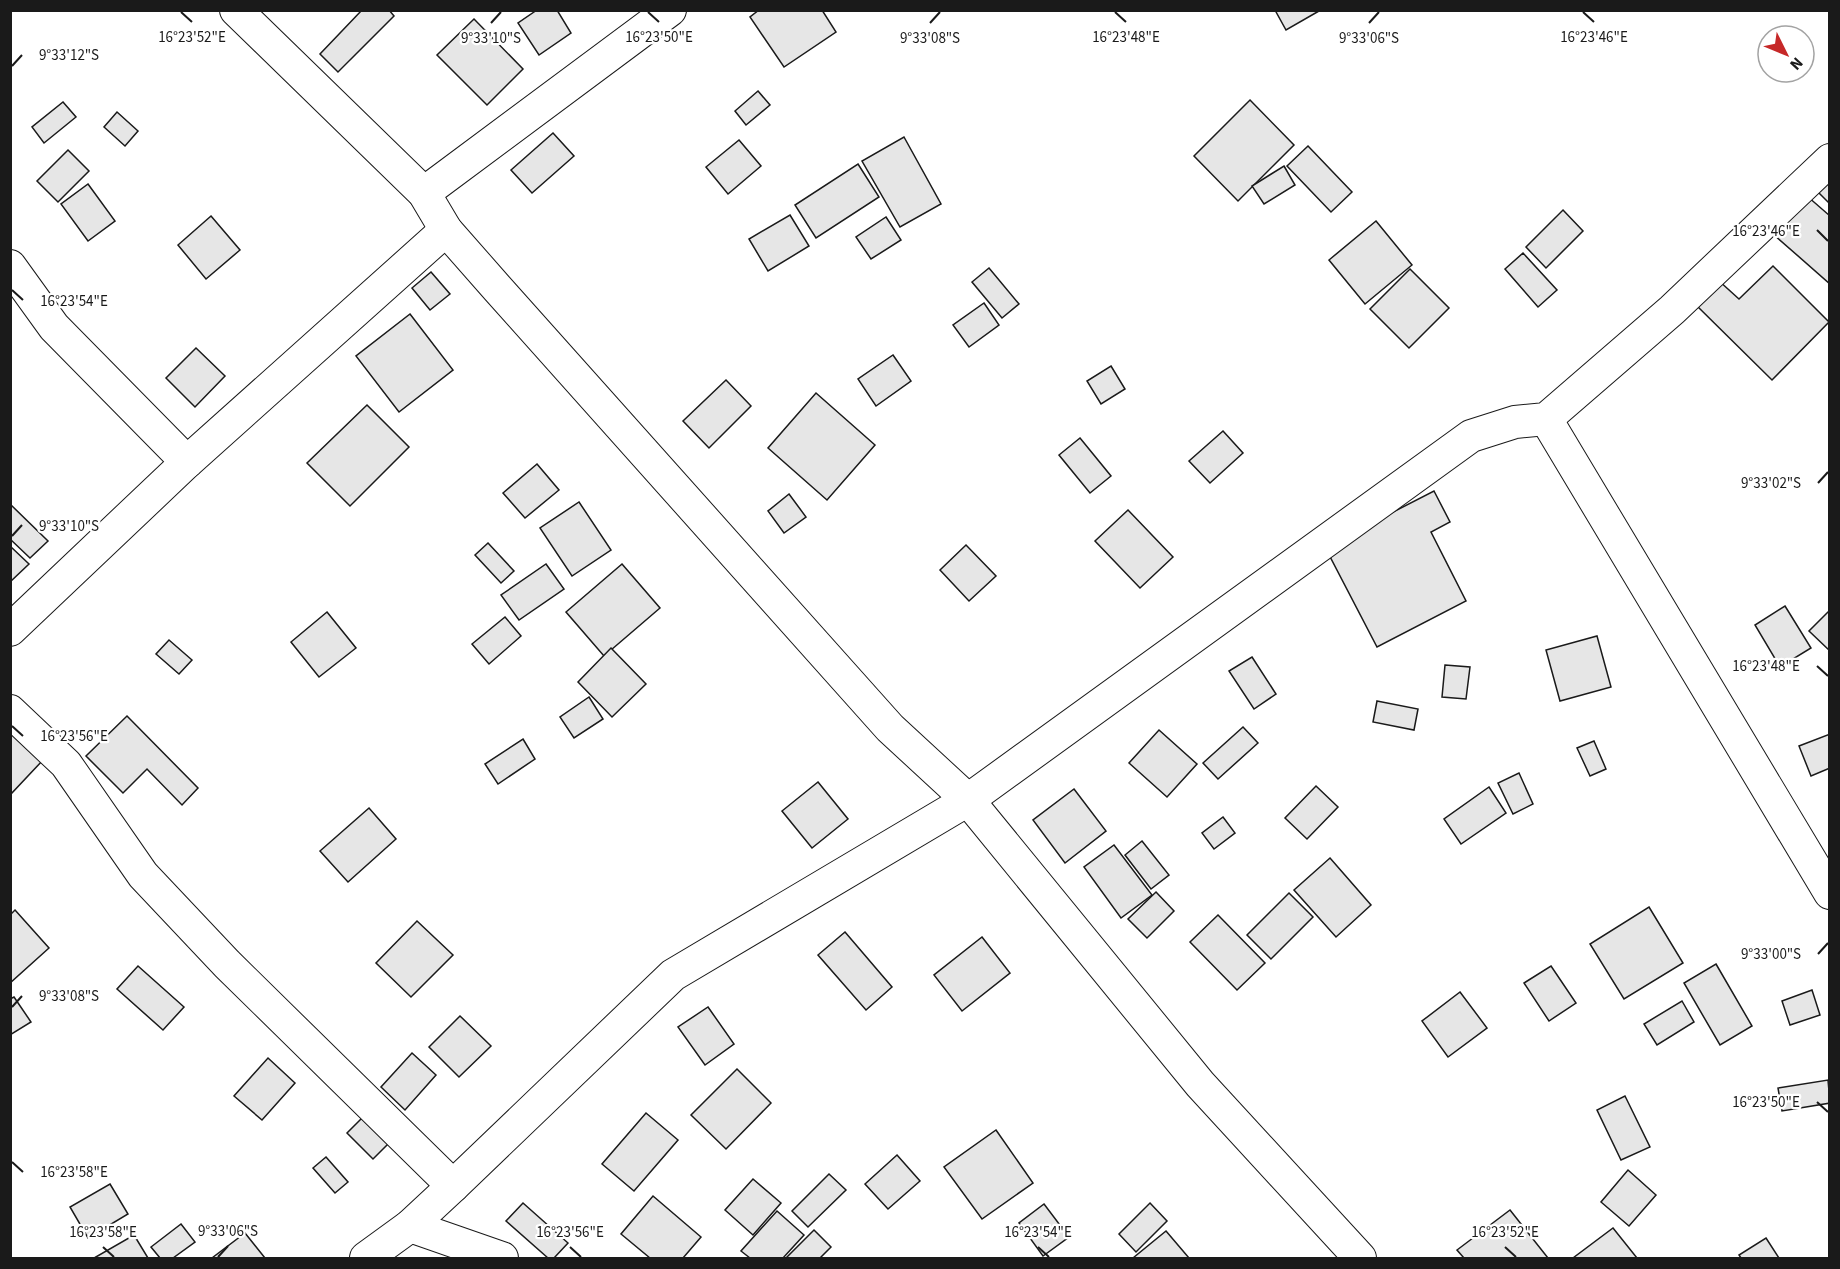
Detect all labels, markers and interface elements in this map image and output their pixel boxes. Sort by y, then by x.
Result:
north arrow [1756,24,1816,84]
text: 16°23'52"E [158,27,226,48]
text: 16°23'50"E [625,27,693,48]
text: 16°23'48"E [1092,27,1160,48]
text: 16°23'46"E [1560,27,1628,48]
text: 9°33'10"S [461,28,521,49]
text: 9°33'08"S [900,28,960,49]
text: 9°33'06"S [1339,28,1399,49]
text: 9°33'12"S [39,45,99,66]
text: N [1785,52,1808,75]
text: 16°23'46"E [1732,221,1800,242]
text: 16°23'54"E [40,291,108,312]
text: 9°33'02"S [1741,473,1801,494]
text: 9°33'10"S [39,516,99,537]
text: 16°23'48"E [1732,656,1800,677]
text: 16°23'56"E [40,726,108,747]
text: 9°33'00"S [1741,944,1801,965]
text: 9°33'08"S [39,986,99,1007]
text: 16°23'50"E [1732,1092,1800,1113]
text: 16°23'58"E [40,1162,108,1183]
text: 9°33'06"S [198,1221,258,1242]
text: 16°23'58"E [69,1222,137,1243]
text: 16°23'56"E [536,1222,604,1243]
text: 16°23'54"E [1004,1222,1072,1243]
text: 16°23'52"E [1471,1222,1539,1243]

